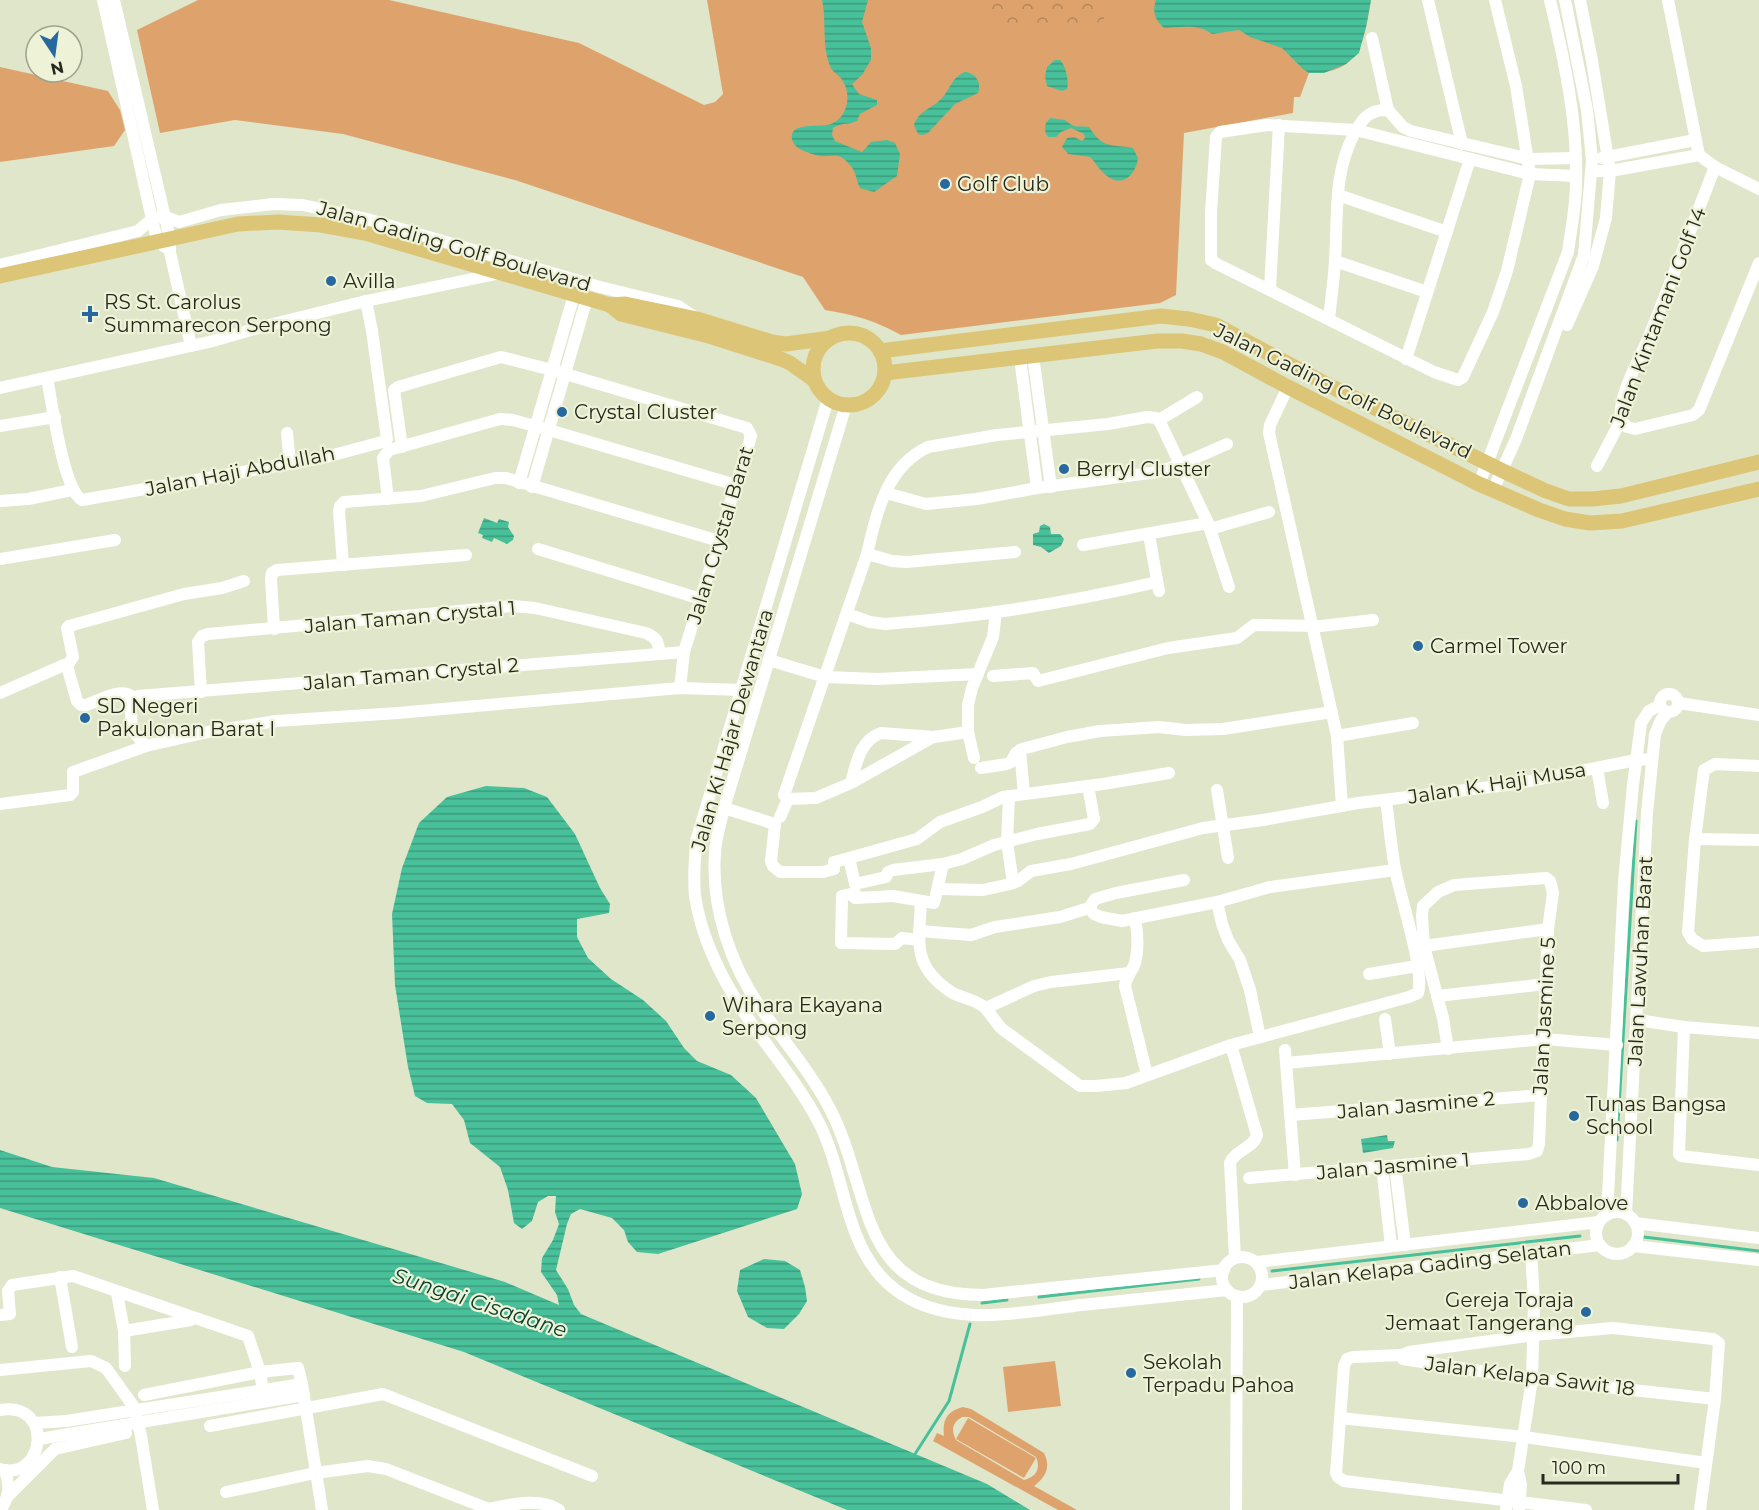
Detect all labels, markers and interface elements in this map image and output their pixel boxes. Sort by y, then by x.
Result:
north arrow [24,24,84,84]
text: N [49,57,66,79]
place label: Golf Club [957,172,1049,196]
marker: Golf Club [938,177,952,191]
street label: Jalan Gading Golf Boulevard [313,195,594,297]
street label: Jalan Kintamani Golf 14 [1605,204,1711,431]
place label: Avilla [343,269,396,293]
marker: Avilla [324,274,338,288]
place label: RS St. Carolus Summarecon Serpong [104,290,332,337]
marker: RS St. Carolus Summarecon Serpong [81,305,99,323]
street label: Jalan Gading Golf Boulevard [1209,318,1476,464]
place label: Crystal Cluster [574,400,717,424]
marker: Crystal Cluster [555,405,569,419]
street label: Jalan Haji Abdullah [142,441,337,501]
street label: Jalan Crystal Barat [681,443,758,628]
place label: Berryl Cluster [1076,457,1211,481]
marker: Berryl Cluster [1057,462,1071,476]
street label: Jalan Taman Crystal 1 [302,596,517,638]
street label: Jalan Ki Hajar Dewantara [686,606,778,855]
place label: Carmel Tower [1430,634,1568,658]
marker: Carmel Tower [1411,639,1425,653]
street label: Jalan Taman Crystal 2 [301,653,520,695]
place label: SD Negeri Pakulonan Barat I [97,694,275,741]
marker: SD Negeri Pakulonan Barat I [78,711,92,725]
street label: Jalan K. Haji Musa [1405,757,1588,809]
street label: Jalan Lawuhan Barat [1622,855,1657,1068]
street label: Jalan Jasmine 5 [1528,936,1560,1097]
place label: Wihara Ekayana Serpong [722,993,883,1040]
marker: Wihara Ekayana Serpong [703,1009,717,1023]
street label: Jalan Jasmine 2 [1335,1086,1496,1124]
place label: Tunas Bangsa School [1586,1092,1727,1139]
marker: Tunas Bangsa School [1567,1109,1581,1123]
street label: Jalan Jasmine 1 [1314,1147,1471,1185]
place label: Abbalove [1535,1191,1628,1215]
marker: Abbalove [1516,1196,1530,1210]
street label: Jalan Kelapa Gading Selatan [1286,1236,1573,1294]
water label: Sungai Cisadane [390,1263,570,1342]
place label: Gereja Toraja Jemaat Tangerang [1384,1288,1574,1335]
marker: Gereja Toraja Jemaat Tangerang [1579,1305,1593,1319]
place label: Sekolah Terpadu Pahoa [1143,1350,1295,1397]
street label: Jalan Kelapa Sawit 18 [1423,1351,1636,1401]
marker: Sekolah Terpadu Pahoa [1124,1366,1138,1380]
scale bar [1543,1447,1678,1485]
text: 100 m [1552,1457,1606,1479]

